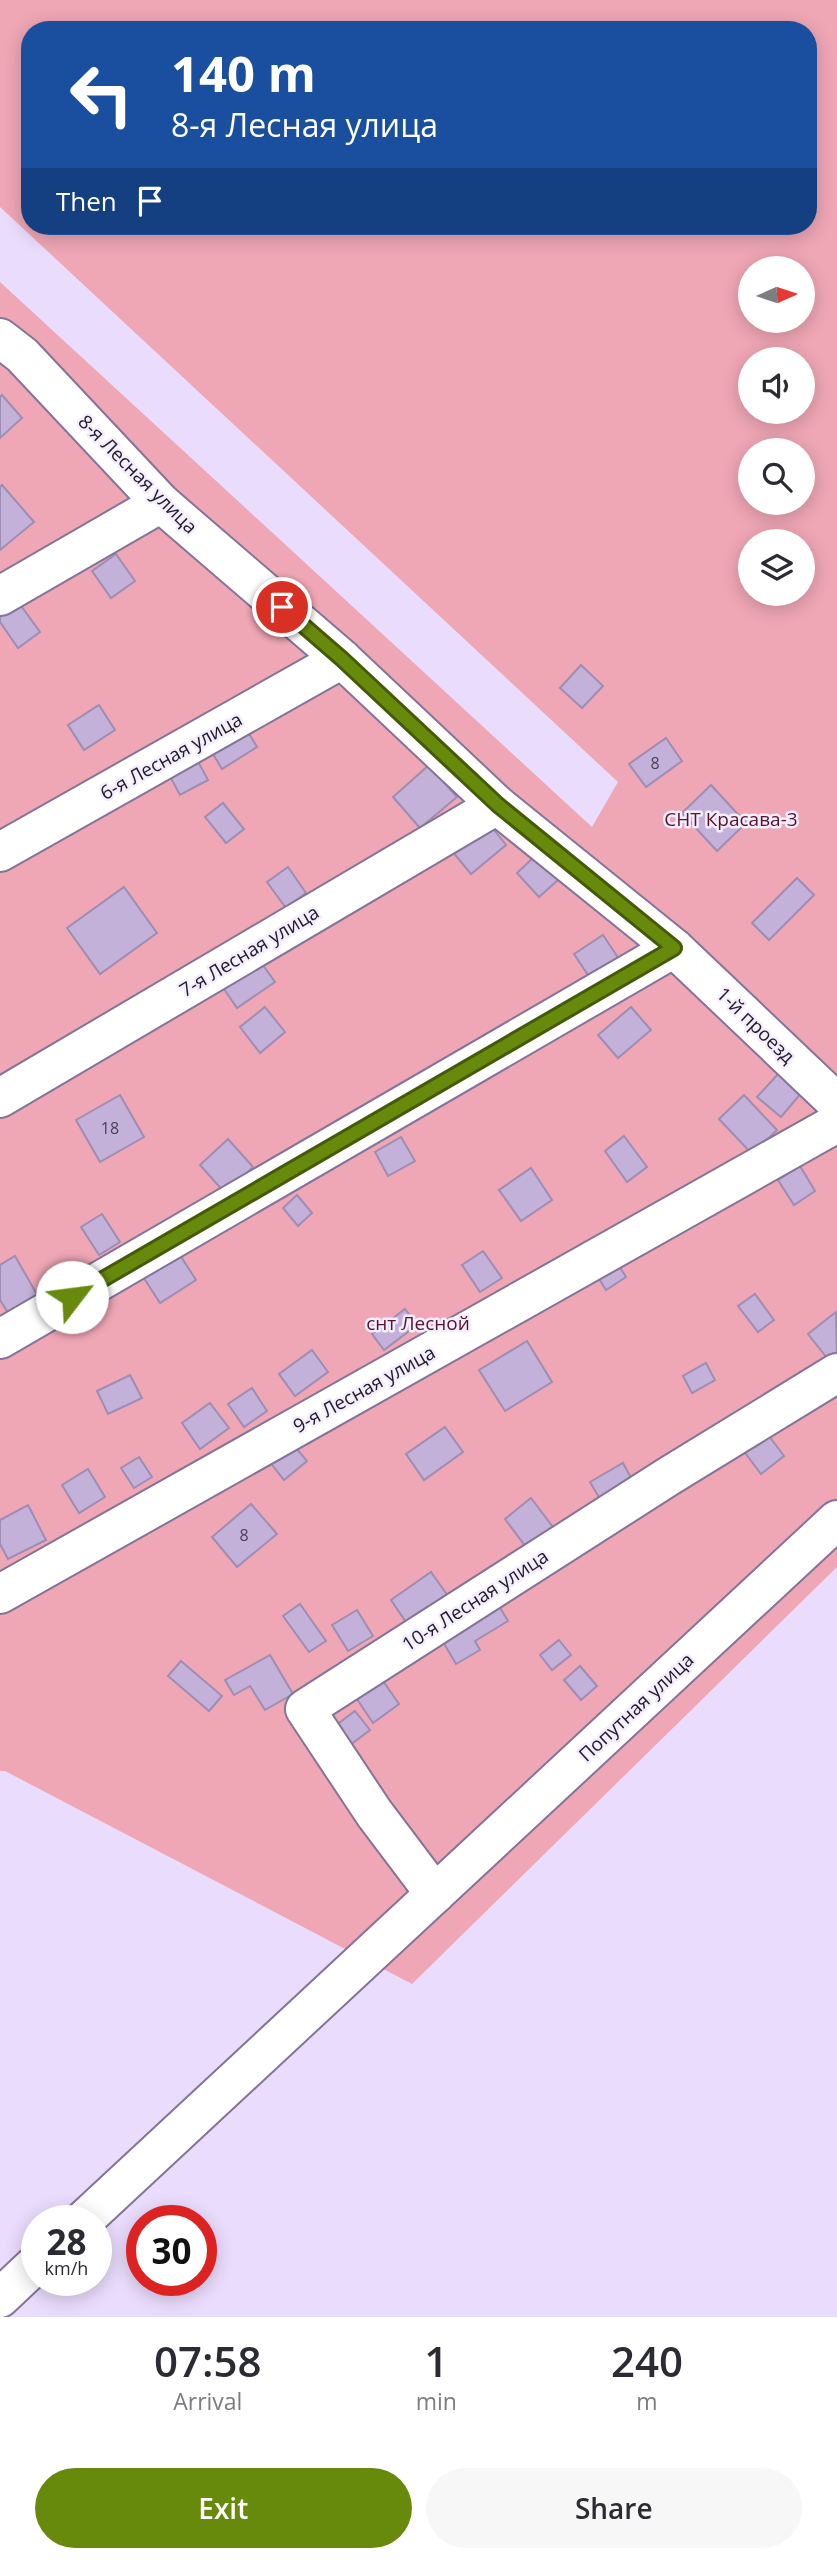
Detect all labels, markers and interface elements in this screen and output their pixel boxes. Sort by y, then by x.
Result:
text: 140 m [171,40,316,106]
icon: left [56,49,147,140]
text: 8-я Лесная улица [171,103,438,146]
icon: arrive [131,182,169,220]
text: Then [56,183,117,219]
north arrow [738,256,816,332]
map controls [738,256,815,606]
button: sound [738,347,815,424]
street label: 8-я Лесная улица [73,409,203,539]
button: search [738,438,815,515]
button: layers [738,529,815,606]
pin [252,577,312,637]
icon: arrive [263,588,301,626]
street label: 6-я Лесная улица [95,706,247,806]
house number: 8 [650,752,660,774]
park label: СНТ Красава-3 [664,806,798,832]
street label: 7-я Лесная улица [174,899,324,1003]
street label: 1-й проезд [711,981,801,1069]
house number: 18 [101,1117,119,1139]
position arrow [35,1260,109,1334]
park label: снт Лесной [366,1310,470,1336]
street label: 9-я Лесная улица [288,1339,440,1439]
house number: 8 [239,1524,249,1546]
street label: 10-я Лесная улица [397,1543,553,1657]
street label: Попутная улица [573,1647,699,1767]
speed limit sign: 30 [126,2205,217,2296]
text: 28 [46,2218,87,2265]
text: km/h [45,2256,88,2280]
text: 07:58 [154,2332,262,2389]
text: 1 [424,2332,448,2389]
text: 240 [611,2332,683,2389]
text: Arrival [173,2385,242,2417]
text: min [416,2385,457,2417]
text: m [636,2385,658,2417]
button: Exit [35,2468,412,2548]
button: Share [426,2468,802,2548]

